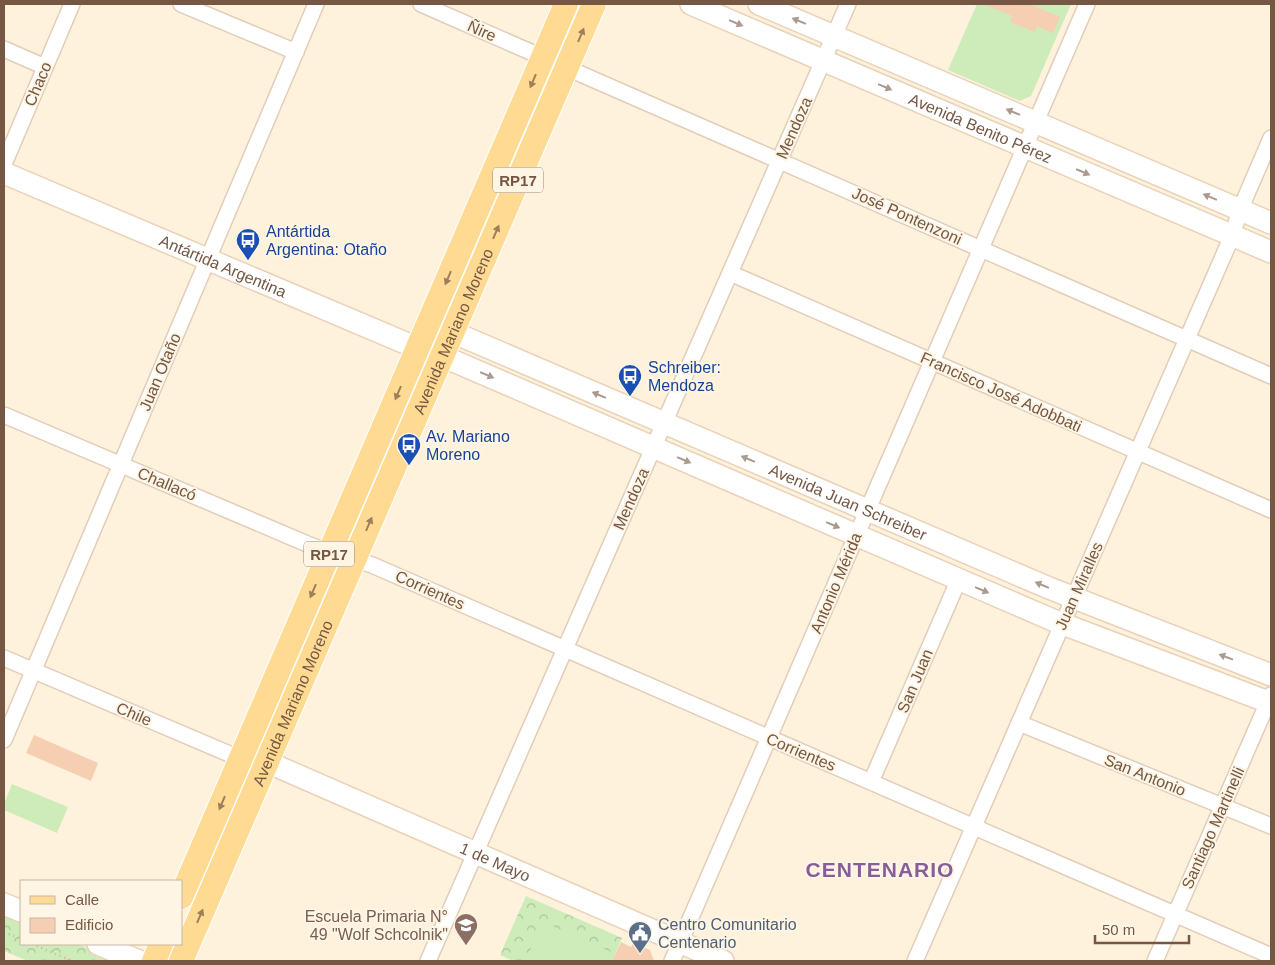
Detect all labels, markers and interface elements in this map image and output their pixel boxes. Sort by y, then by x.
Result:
street label: Ñire [465,15,500,45]
one-way arrow [792,16,806,24]
one-way arrow [729,19,743,27]
one-way arrow [577,28,585,42]
street label: Chaco [21,59,55,109]
one-way arrow [529,74,537,89]
one-way arrow [878,83,892,91]
street label: Avenida Benito Pérez [907,90,1055,166]
street label: Mendoza [773,94,815,162]
one-way arrow [1006,108,1020,116]
road number: RP17 [493,168,543,192]
one-way arrow [1076,168,1090,176]
street label: José Pontenzoni [850,184,964,248]
one-way arrow [1202,193,1217,201]
place label: Antártida Argentina: Otaño [266,223,387,258]
one-way arrow [492,225,500,239]
bus stop icon: Antártida Argentina: Otaño [235,227,261,261]
street label: Antártida Argentina [157,231,289,300]
street label: Avenida Mariano Moreno [410,246,496,417]
one-way arrow [443,271,451,285]
street label: Juan Otaño [136,331,184,413]
street label: Francisco José Adobbati [918,349,1084,435]
place label: Schreiber: Mendoza [648,359,721,394]
bus stop icon: Schreiber: Mendoza [617,363,643,397]
one-way arrow [480,371,495,379]
one-way arrow [394,386,402,400]
one-way arrow [592,390,606,398]
place label: Av. Mariano Moreno [426,428,510,463]
bus stop icon: Av. Mariano Moreno [396,432,422,466]
one-way arrow [741,455,755,463]
one-way arrow [677,457,691,465]
street label: Avenida Juan Schreiber [767,461,930,543]
street label: Challacó [135,464,199,504]
street label: Mendoza [610,465,652,533]
one-way arrow [366,517,374,531]
one-way arrow [826,522,840,530]
street label: Antonio Mérida [807,530,865,636]
street label: Juan Miralles [1052,539,1106,633]
road number: RP17 [304,542,354,566]
street label: Corrientes [393,567,467,613]
one-way arrow [1035,581,1049,589]
one-way arrow [309,584,317,598]
one-way arrow [975,586,989,594]
street label: Avenida Mariano Moreno [249,618,336,788]
street label: San Juan [894,647,936,715]
one-way arrow [1218,653,1233,661]
street label: Chile [114,699,154,729]
street label: Corrientes [764,730,838,774]
street label: San Antonio [1102,751,1188,799]
street label: Santiago Martinelli [1178,764,1248,892]
one-way arrow [217,796,225,810]
street label: 1 de Mayo [458,839,533,884]
district label: CENTENARIO [806,858,954,881]
legend [20,880,182,945]
text: Calle [65,891,99,908]
place label: Escuela Primaria N° 49 "Wolf Schcolnik" [305,908,448,943]
one-way arrow [196,909,204,924]
school or university icon: Escuela Primaria N° 49 "Wolf Schcolnik" [453,912,479,946]
scale bar [1095,912,1189,944]
text: Edificio [65,916,113,933]
place label: Centro Comunitario Centenario [658,916,797,951]
public building icon: Centro Comunitario Centenario [627,920,653,954]
text: 50 m [1102,921,1135,938]

